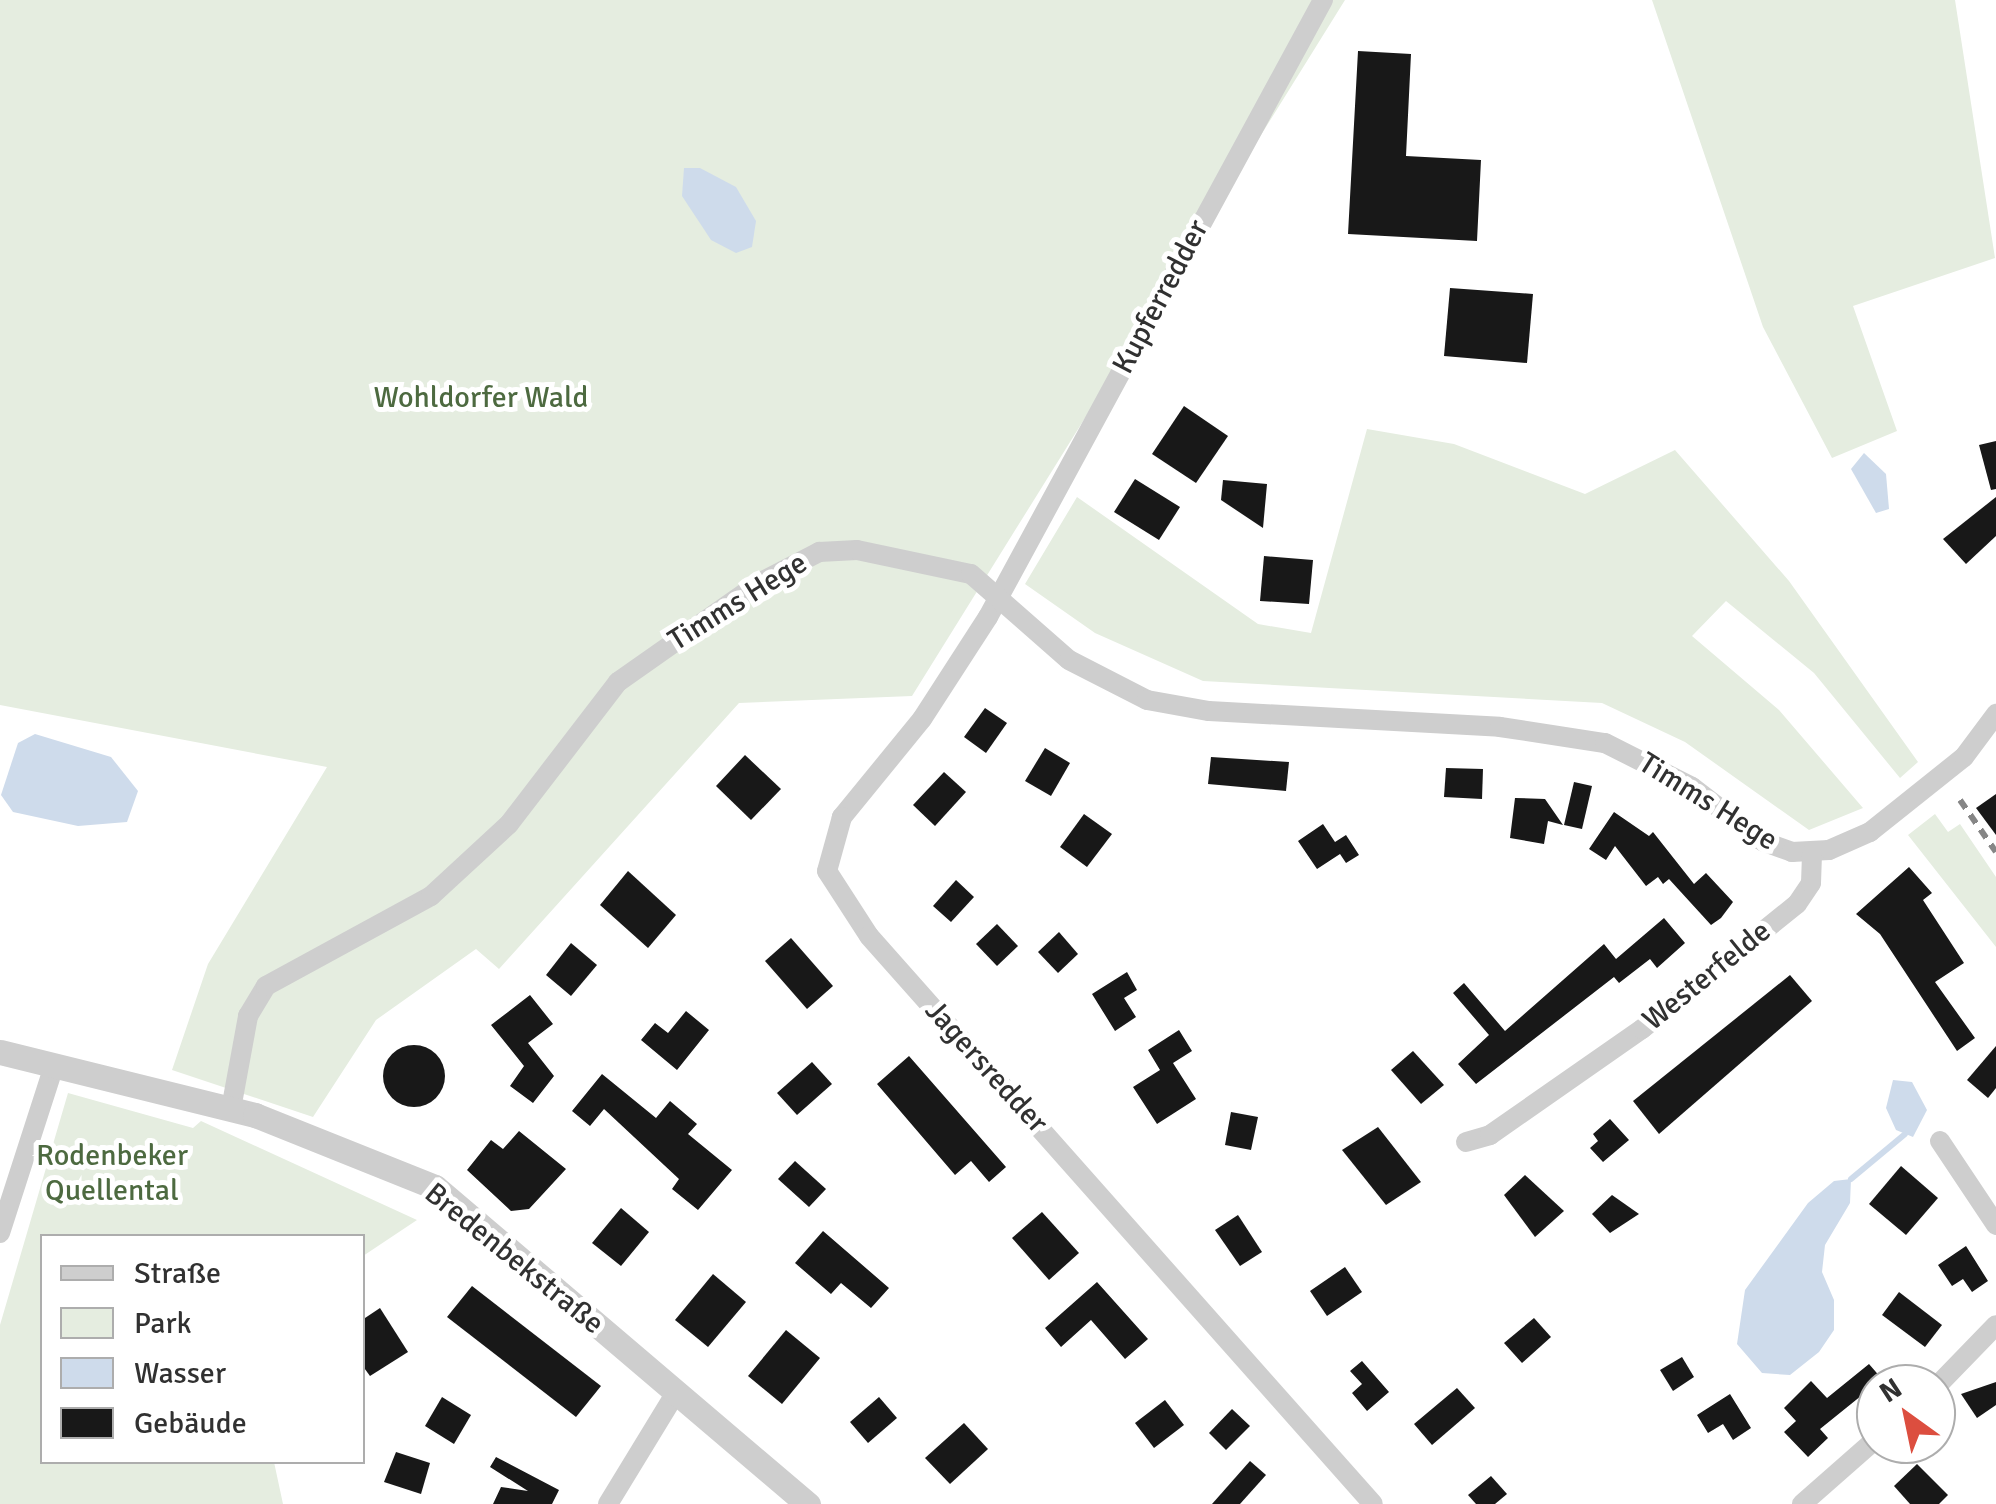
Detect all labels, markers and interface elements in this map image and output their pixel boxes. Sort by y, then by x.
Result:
street label: Kupferredder [1105,214,1217,380]
park label: Wohldorfer Wald [374,380,588,416]
street label: Timms Hege [662,545,814,659]
street label: Timms Hege [1632,745,1784,859]
street label: Westerfelde [1636,914,1778,1038]
street label: Jagersredder [917,993,1055,1141]
park label: Rodenbeker Quellental [36,1138,188,1208]
street label: Bredenbekstraße [417,1176,611,1342]
legend [40,1234,365,1464]
text: Straße [134,1255,221,1292]
text: Park [134,1305,192,1342]
text: Wasser [134,1355,226,1392]
north arrow [1856,1364,1956,1464]
text: N [1873,1371,1908,1410]
text: Gebäude [134,1405,247,1442]

